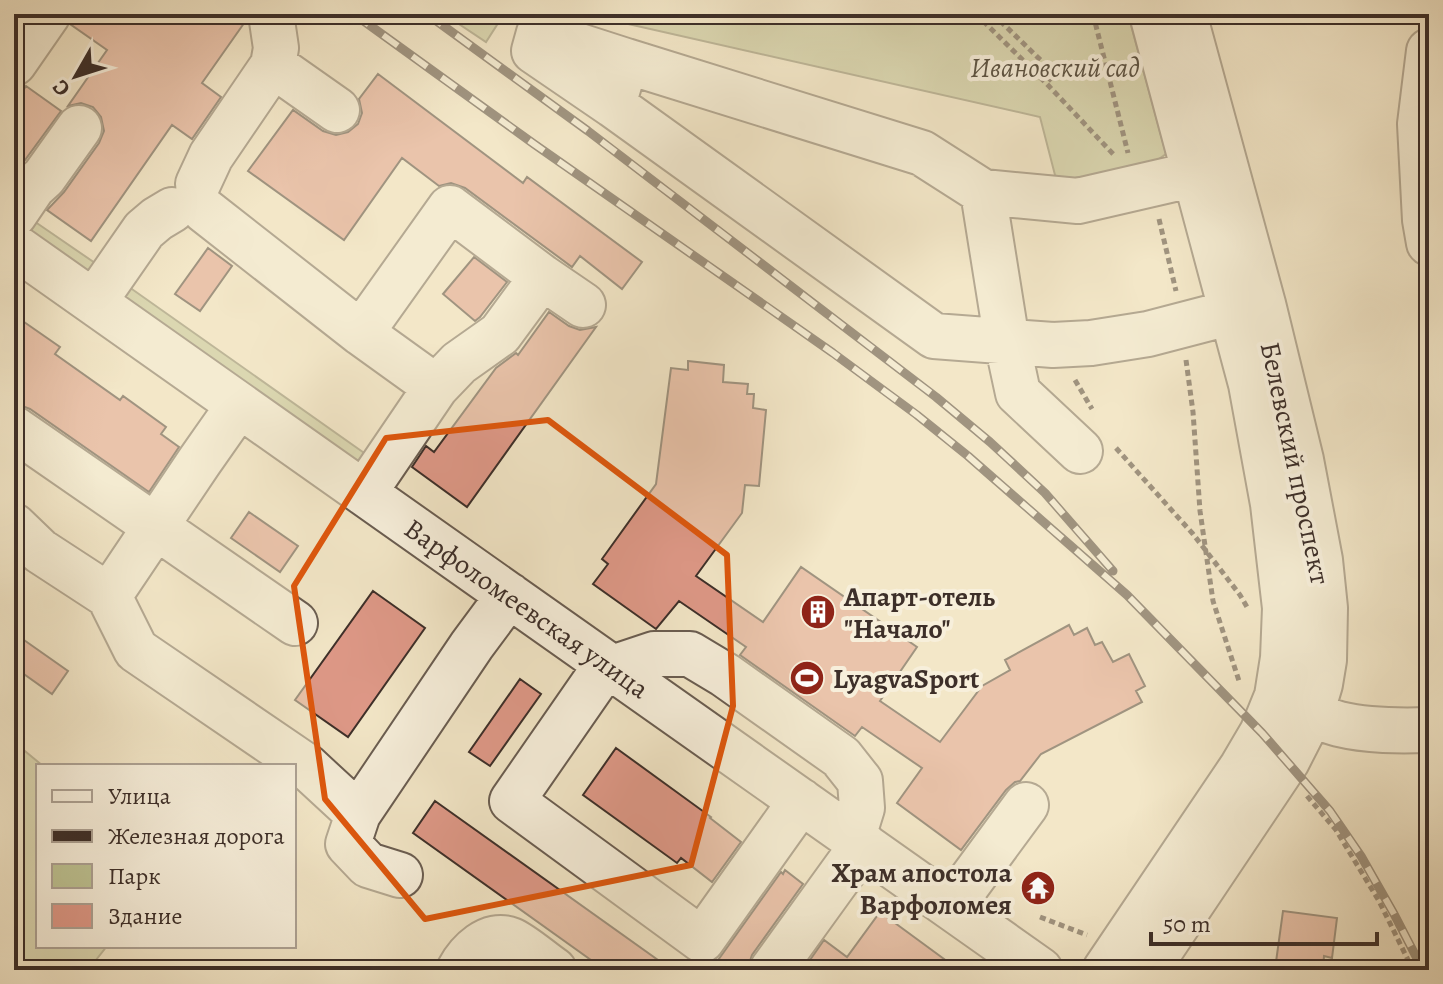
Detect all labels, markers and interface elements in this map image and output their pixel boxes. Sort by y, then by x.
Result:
north arrow [36,36,116,116]
park label: Ивановский сад [970,49,1140,87]
text: С [45,73,77,103]
street label: Белевский проспект [1251,338,1339,588]
street label: Варфоломеевская улица [396,510,656,708]
place label: Апарт-отель "Начало" [843,578,995,648]
building icon: Апарт-отель "Начало" [799,593,837,631]
sports icon: LyagvaSport [788,659,826,697]
place label: LyagvaSport [833,660,979,698]
legend [36,764,296,948]
text: Улица [108,780,171,812]
text: Железная дорога [108,820,284,852]
place label: Храм апостола Варфоломея [831,854,1013,924]
text: Парк [108,860,161,892]
temple icon: Храм апостола Варфоломея [1019,869,1057,907]
scale bar [1151,896,1377,946]
text: Здание [108,900,183,932]
text: 50 m [1163,908,1211,940]

